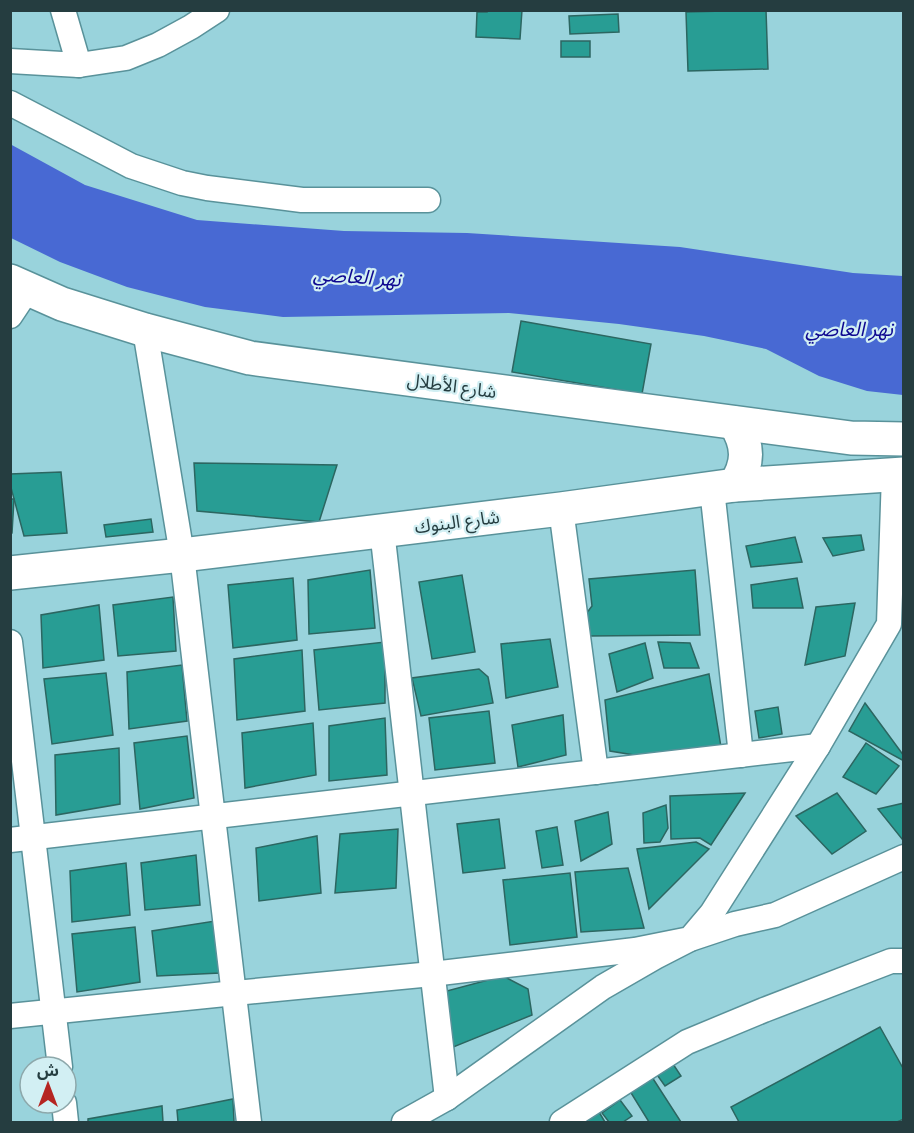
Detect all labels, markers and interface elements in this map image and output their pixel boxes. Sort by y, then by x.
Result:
water label: نهر العاصي [312,259,403,295]
water label: نهر العاصي [805,315,894,344]
street label: شارع الأطلال [405,367,498,406]
street label: شارع البنوك [413,504,501,541]
north arrow [18,1055,78,1115]
text: ش [37,1059,59,1081]

